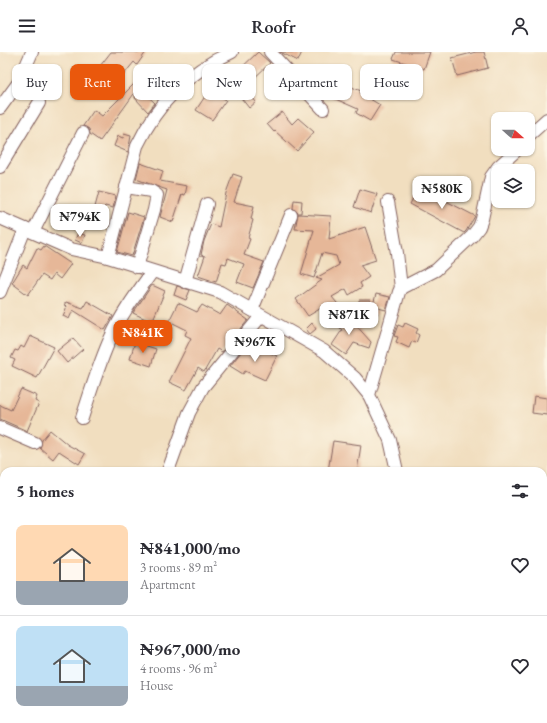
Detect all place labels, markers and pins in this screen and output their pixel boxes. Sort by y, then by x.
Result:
pin: ₦580K [414,176,470,210]
pin: ₦794K [52,204,108,238]
pin: ₦871K [321,302,377,336]
pin: ₦841K [115,320,171,354]
pin: ₦967K [227,329,283,363]

